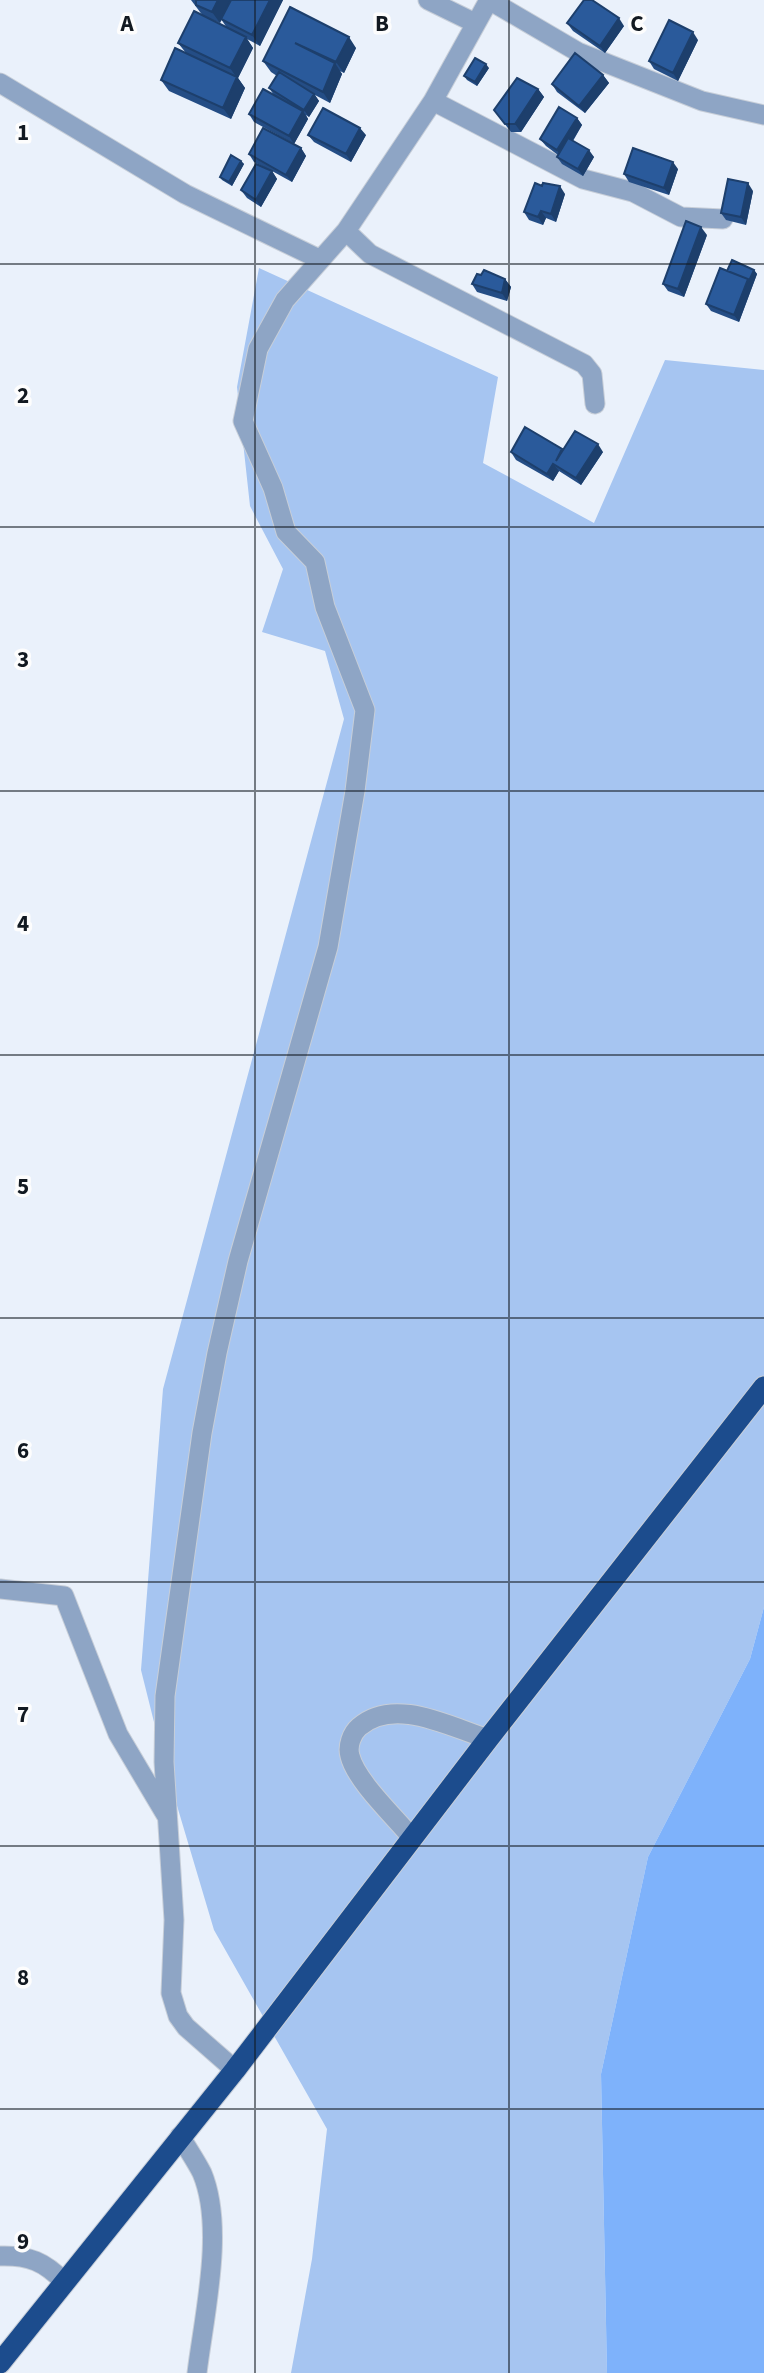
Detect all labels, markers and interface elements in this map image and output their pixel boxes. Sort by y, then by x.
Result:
text: A [119,7,134,40]
text: B [375,7,389,40]
text: C [630,7,644,40]
text: 1 [17,116,29,149]
text: 2 [17,379,29,412]
text: 3 [17,643,29,676]
text: 4 [17,907,29,940]
text: 5 [17,1170,29,1203]
text: 6 [17,1434,29,1467]
text: 7 [17,1698,29,1731]
text: 8 [17,1961,29,1994]
text: 9 [17,2225,29,2258]

